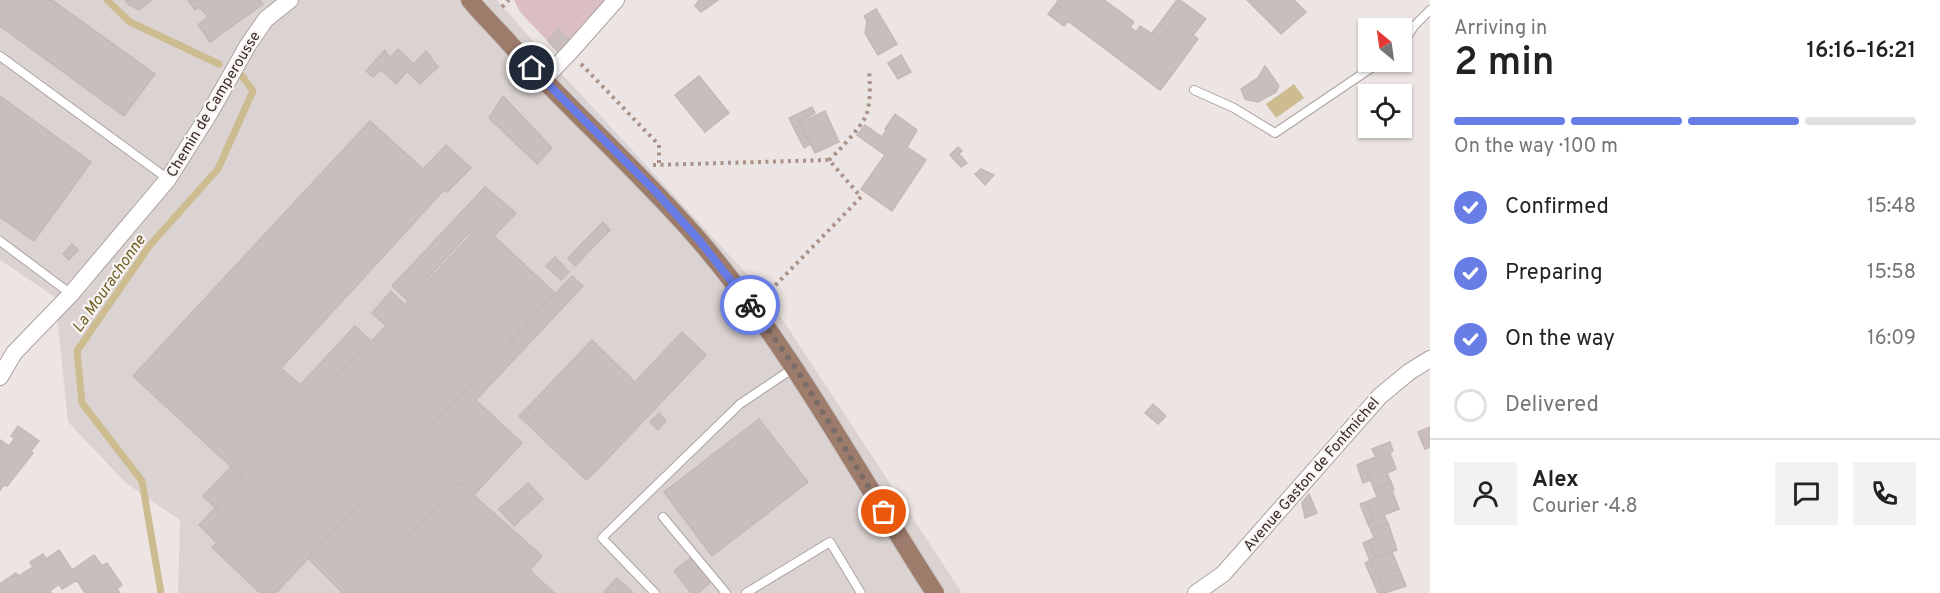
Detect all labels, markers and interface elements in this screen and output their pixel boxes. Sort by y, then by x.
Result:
text: Arriving in [1454,16,1547,42]
north arrow [1358,18,1412,72]
map controls [1358,18,1412,138]
street label: Chemin de Camperousse [163,28,265,181]
text: 16:16–16:21 [1806,38,1916,65]
text: 2 min [1454,40,1555,89]
pin [506,42,557,93]
icon: home [515,51,548,84]
button: locate [1358,84,1412,138]
text: On the way · 100 m [1454,134,1618,160]
icon: check [1454,191,1487,224]
text: Confirmed [1505,194,1609,221]
text: 15:48 [1867,194,1916,220]
water label: La Mourachonne [69,231,151,337]
icon: check [1454,257,1487,290]
text: Preparing [1505,260,1603,287]
text: 15:58 [1867,260,1916,286]
courier [720,275,780,335]
icon: bike [734,289,767,322]
icon: check [1454,323,1487,356]
text: On the way [1505,326,1615,353]
text: 16:09 [1867,326,1916,352]
text: Delivered [1505,392,1599,419]
street label: Avenue Gaston de Fontmichel [1240,394,1384,556]
button: person [1454,462,1517,525]
button: chat [1775,462,1838,525]
button: phone [1853,462,1916,525]
text: Alex [1532,467,1579,494]
pin [858,486,909,537]
text: Courier · 4.8 [1532,494,1638,520]
icon: bag [867,495,900,528]

